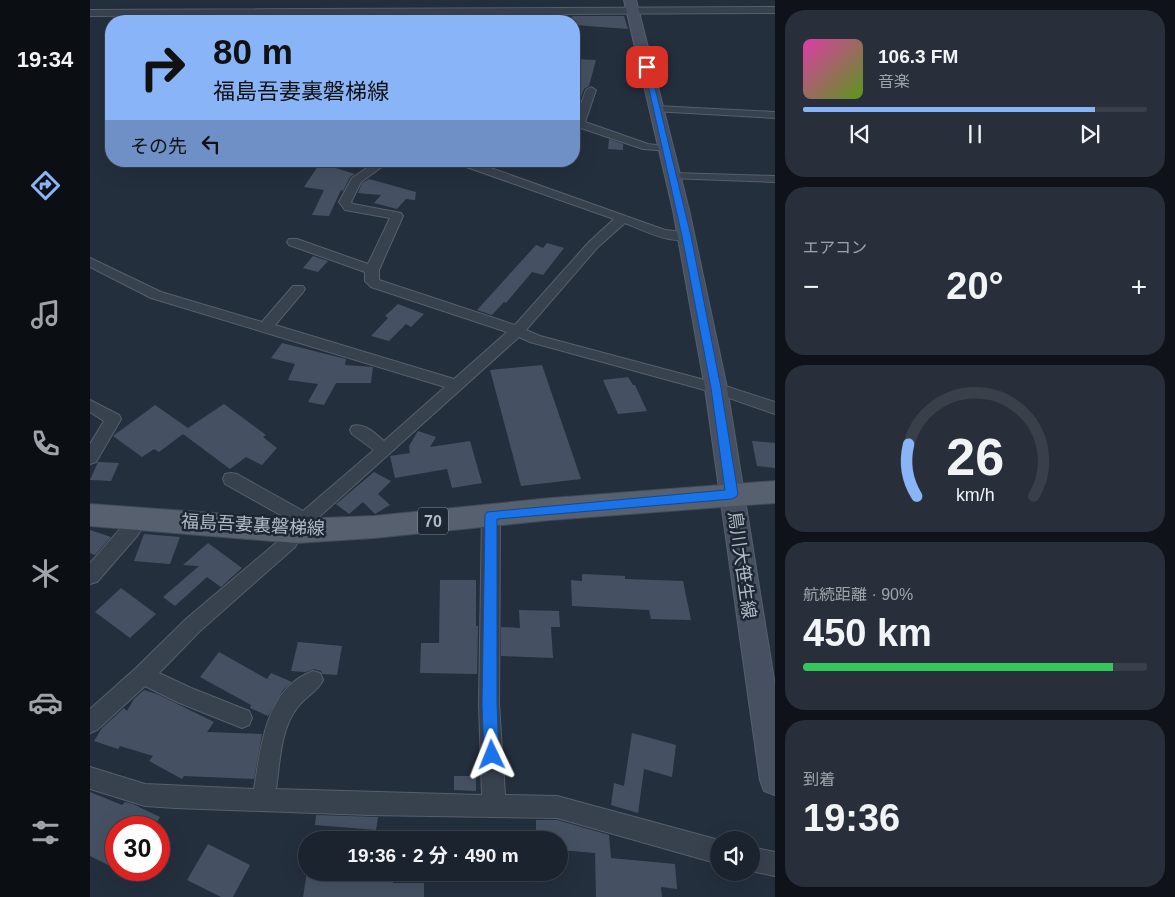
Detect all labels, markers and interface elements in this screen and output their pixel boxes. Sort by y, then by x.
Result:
text: 80 m [213,32,293,71]
icon: right [130,35,195,100]
pin [626,46,668,88]
text: 106.3 FM [878,46,958,67]
text: 19:34 [17,47,73,72]
icon: arrive [633,53,661,81]
text: 音楽 [878,73,910,90]
text: 福島吾妻裏磐梯線 [213,79,389,104]
icon: previous [846,120,874,148]
icon: pause [961,120,989,148]
icon: next [1076,120,1104,148]
icon: left [197,130,225,158]
text: その先 [130,136,187,157]
icon: directions [28,168,63,203]
text: エアコン [803,239,867,256]
text: 20° [946,265,1004,307]
text: − [803,271,819,302]
text: + [1131,271,1147,302]
icon: music [28,297,63,332]
icon: phone [28,426,63,461]
text: 26 [946,428,1004,486]
text: km/h [956,485,994,505]
road number: 70 [418,508,448,534]
street label: 鳥川大笹生線 [725,510,759,620]
street label: 福島吾妻裏磐梯線 [181,511,325,539]
icon: climate [28,556,63,591]
text: 航続距離 · 90% [803,586,913,603]
text: 450 km [803,612,932,654]
icon: car [28,685,63,720]
position arrow [465,728,517,780]
text: 到着 [803,771,835,788]
text: 19:36 [803,797,900,839]
icon: filters [28,815,63,850]
speed limit sign: 30 [105,816,170,881]
map controls [710,831,760,881]
button: sound [710,831,760,881]
text: 19:36 · 2 分 · 490 m [347,845,519,866]

